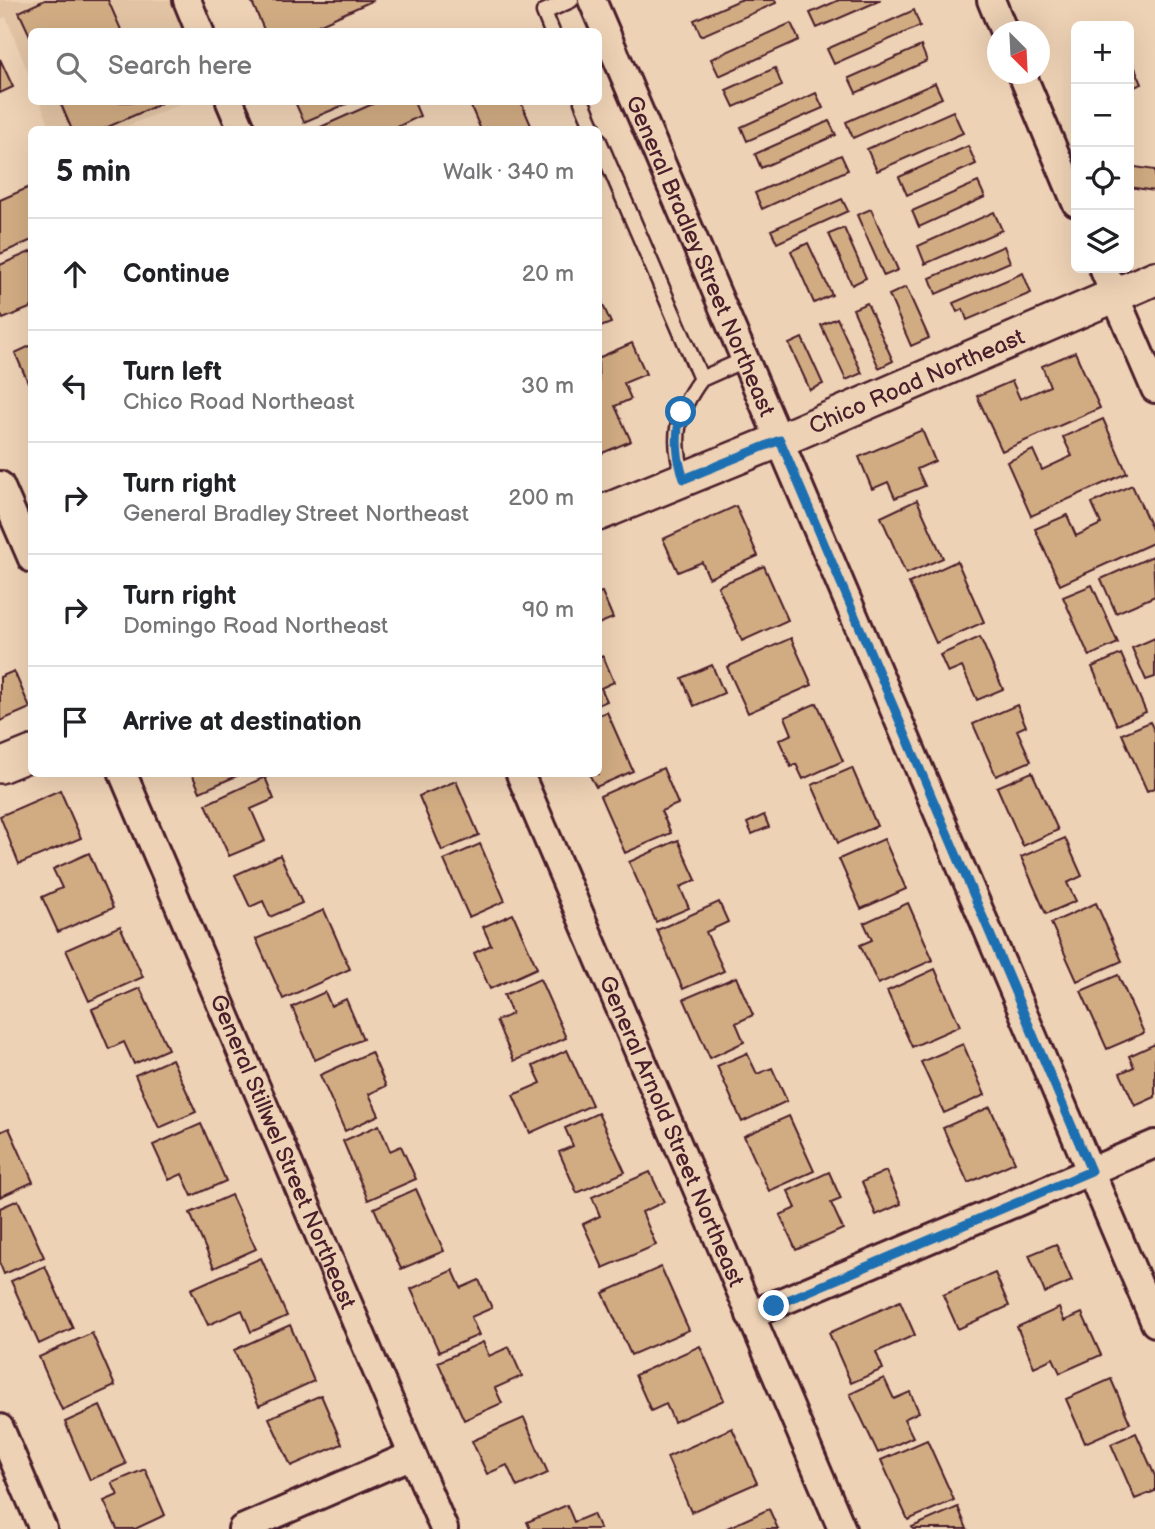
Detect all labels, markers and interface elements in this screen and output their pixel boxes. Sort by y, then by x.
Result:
north arrow [987,21,1050,84]
map controls [1071,21,1134,273]
button: + [1071,21,1134,84]
search box [28,28,602,105]
icon: search [52,48,90,86]
text: Search here [108,51,252,82]
button: − [1071,84,1134,147]
street label: General Bradley Street Northeast [619,92,781,421]
button: locate [1071,147,1134,210]
text: 5 min [56,154,131,190]
text: Walk · 340 m [443,158,574,186]
button: layers [1071,210,1134,273]
icon: ahead [56,255,94,293]
text: Continue [123,259,230,290]
text: 20 m [522,260,574,288]
street label: Chico Road Northeast [805,323,1029,441]
text: Turn left [123,357,222,388]
icon: left [56,367,94,405]
text: 30 m [521,372,574,400]
text: Chico Road Northeast [123,388,355,416]
route start [665,396,696,427]
text: Turn right [123,469,236,500]
icon: right [56,479,94,517]
text: 200 m [508,484,574,512]
text: General Bradley Street Northeast [123,500,469,528]
text: Turn right [123,581,236,612]
icon: right [56,591,94,629]
text: 90 m [522,596,574,624]
text: Domingo Road Northeast [123,612,388,640]
icon: arrive [56,703,94,741]
text: Arrive at destination [123,707,362,738]
street label: General Arnold Street Northeast [593,972,750,1291]
street label: General Stillwel Street Northeast [203,990,362,1313]
route end [758,1290,789,1321]

